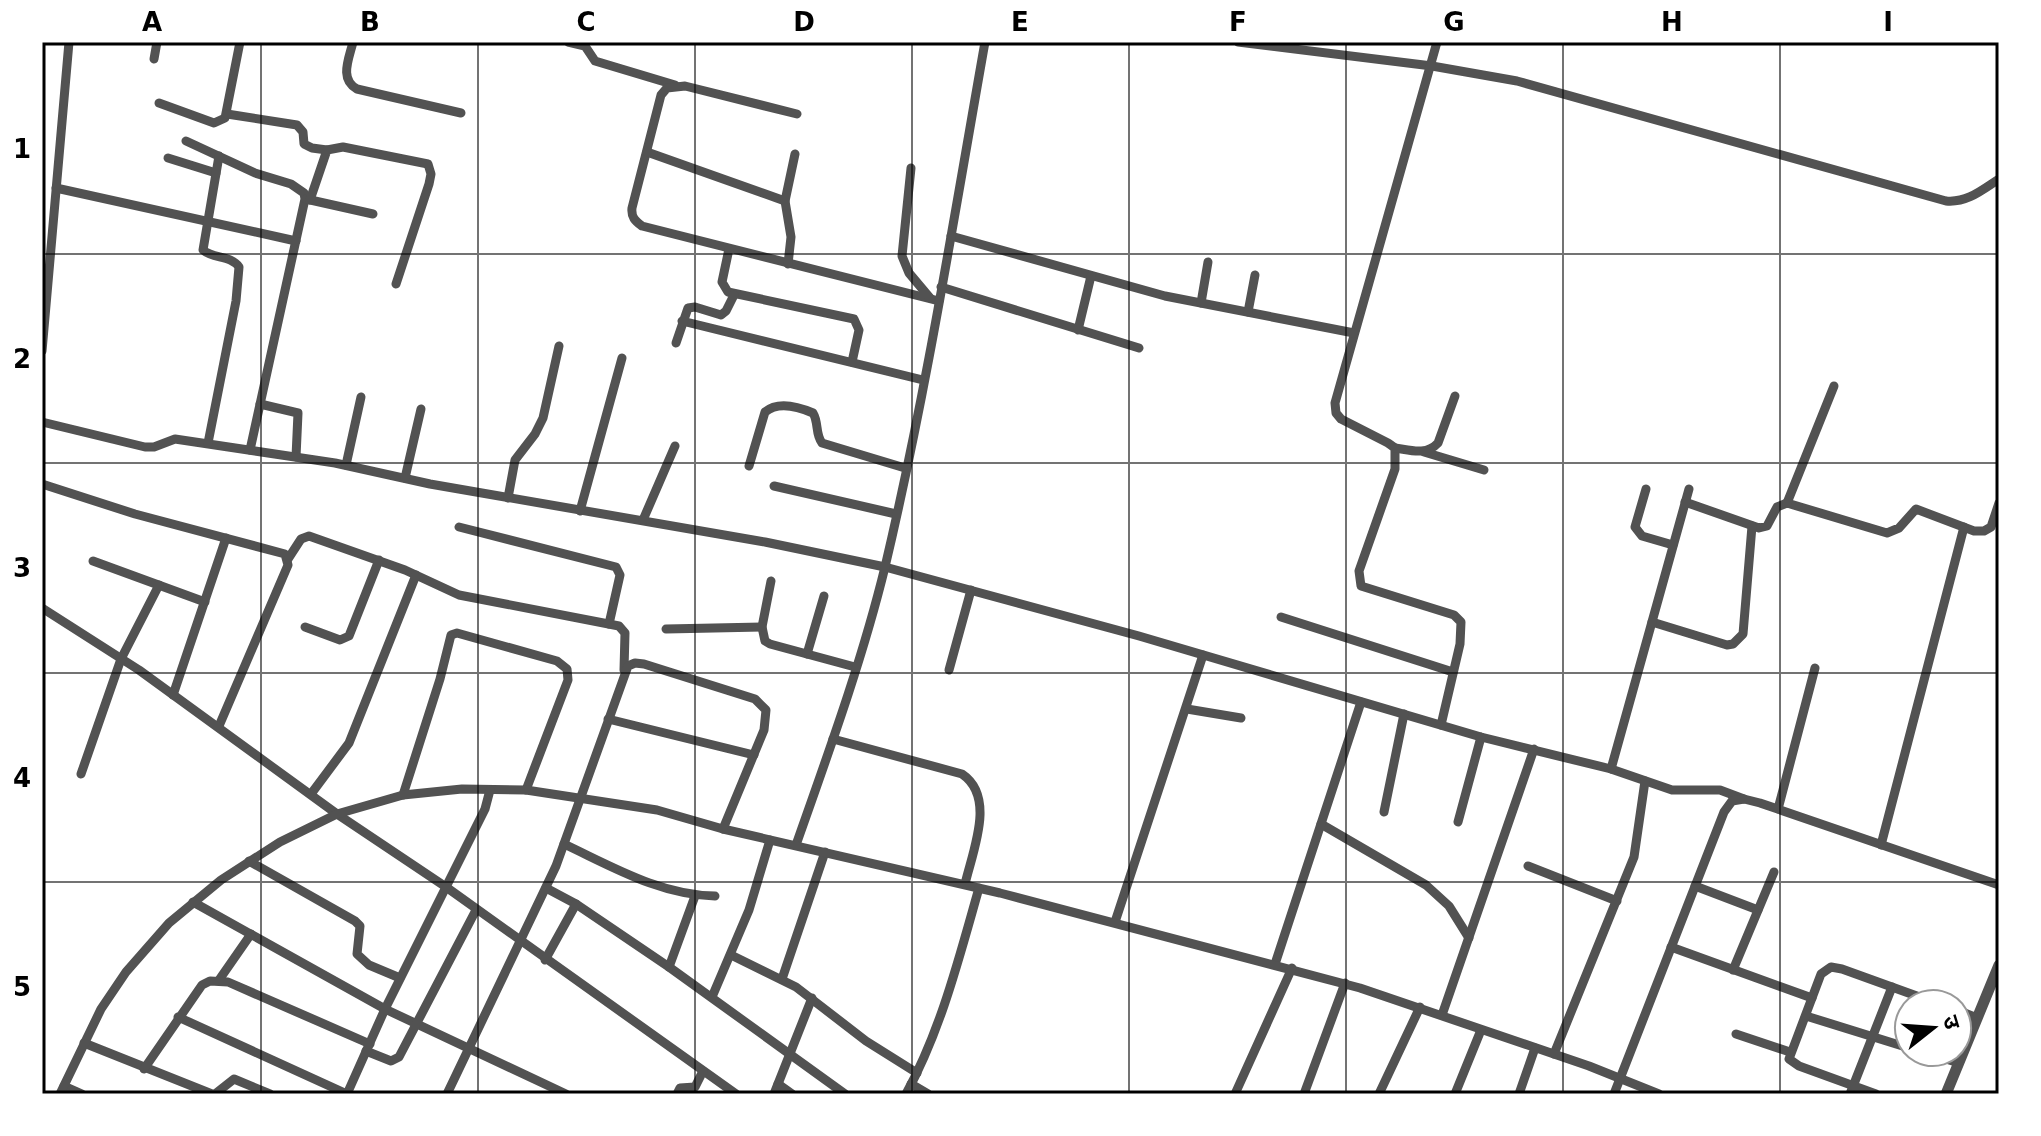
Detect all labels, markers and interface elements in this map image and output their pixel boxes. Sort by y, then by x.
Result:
text: A [142,7,162,37]
text: B [360,7,380,37]
text: C [576,7,596,37]
text: D [793,7,815,37]
text: E [1011,7,1029,37]
text: F [1229,7,1247,37]
text: G [1443,7,1465,37]
text: H [1661,7,1683,37]
text: I [1883,7,1893,37]
text: 1 [13,134,31,164]
text: 2 [13,344,31,374]
text: 3 [13,553,31,583]
text: 4 [13,763,31,793]
text: 5 [13,972,31,1002]
north arrow [1893,988,1973,1068]
text: उ [1938,1012,1966,1033]

